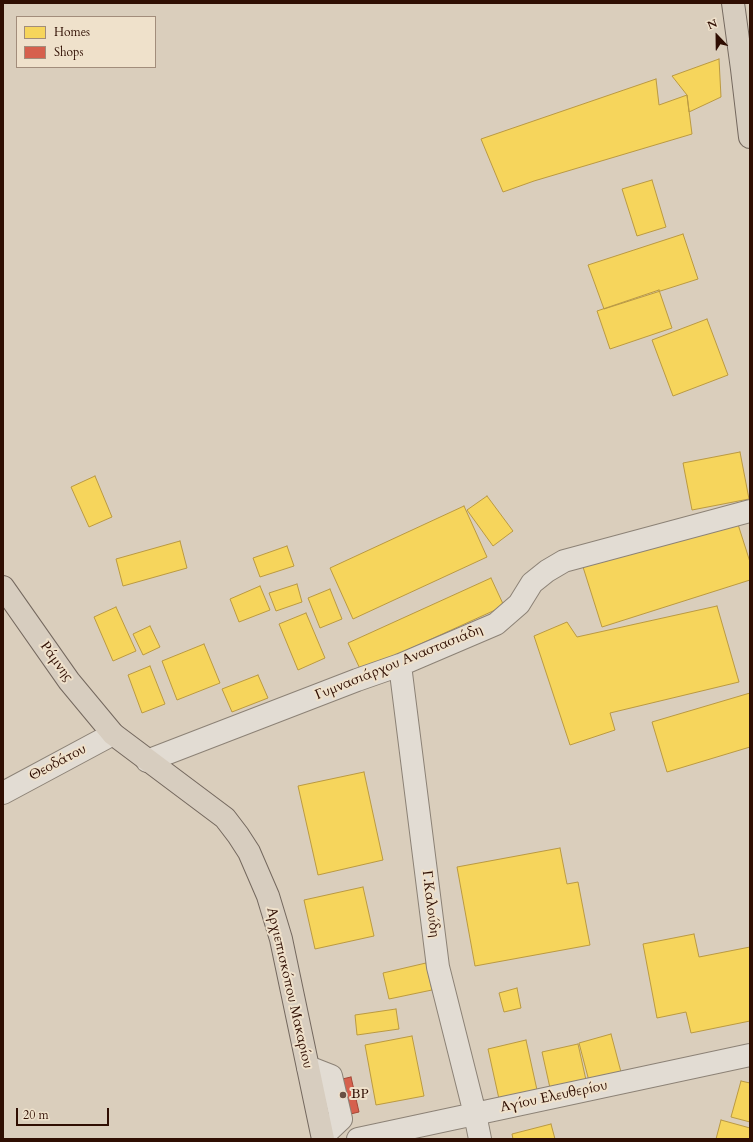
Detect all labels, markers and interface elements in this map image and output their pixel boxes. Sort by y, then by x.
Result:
legend [16,16,156,68]
north arrow [697,16,737,56]
text: N [705,16,720,33]
text: Homes [54,24,90,40]
text: Shops [54,44,83,60]
street label: Γυμνασιάρχου Αναστασιάδη [313,622,485,704]
street label: Ράμνης [36,639,76,685]
street label: Θεοδάτου [26,741,90,785]
street label: Γ.Καλούδη [418,870,442,938]
street label: Αρχιεπισκόπου Μακαρίου [262,906,316,1070]
street label: Αγίου Ελευθερίου [499,1077,609,1117]
place label: BP [351,1087,369,1103]
marker: BP [338,1090,348,1100]
scale bar [18,1100,111,1126]
text: 20 m [23,1107,49,1123]

